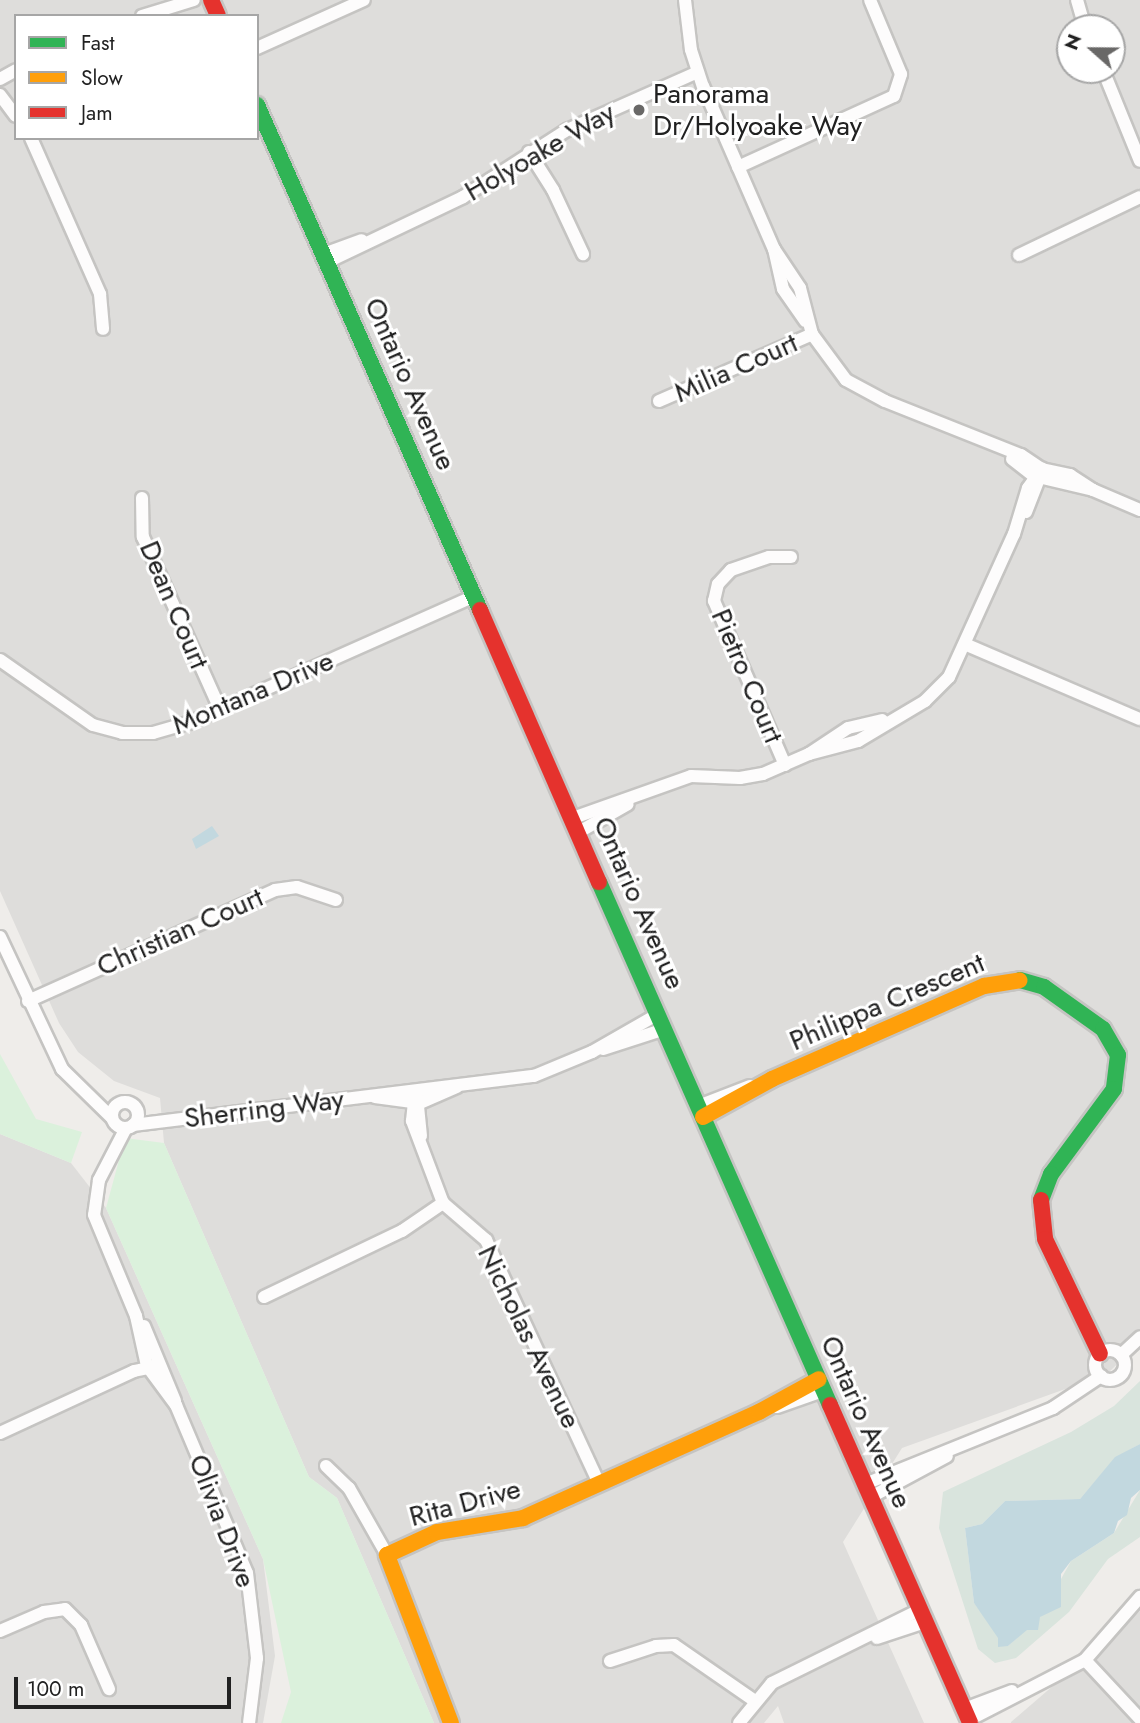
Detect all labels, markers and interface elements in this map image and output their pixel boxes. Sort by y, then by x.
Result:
legend [14,14,259,140]
north arrow [1056,14,1126,84]
text: Fast [81,28,114,58]
text: N [1057,30,1088,54]
text: Slow [81,63,123,93]
place label: Panorama Dr/Holyoake Way [653,77,862,143]
street label: Holyoake Way [459,96,621,208]
text: Jam [81,98,113,128]
marker: Panorama Dr/Holyoake Way [631,102,647,118]
street label: Ontario Avenue [357,293,463,475]
street label: Milia Court [669,326,803,410]
street label: Dean Court [132,536,216,674]
street label: Pietro Court [704,604,790,748]
street label: Montana Drive [167,644,339,742]
street label: Ontario Avenue [586,812,692,994]
street label: Christian Court [92,880,268,984]
street label: Philippa Crescent [785,946,989,1058]
street label: Sherring Way [182,1083,346,1135]
street label: Nicholas Avenue [470,1240,588,1434]
street label: Ontario Avenue [813,1331,919,1513]
street label: Olivia Drive [181,1450,263,1592]
street label: Rita Drive [406,1472,524,1534]
scale bar [18,1664,234,1708]
text: 100 m [27,1674,84,1704]

